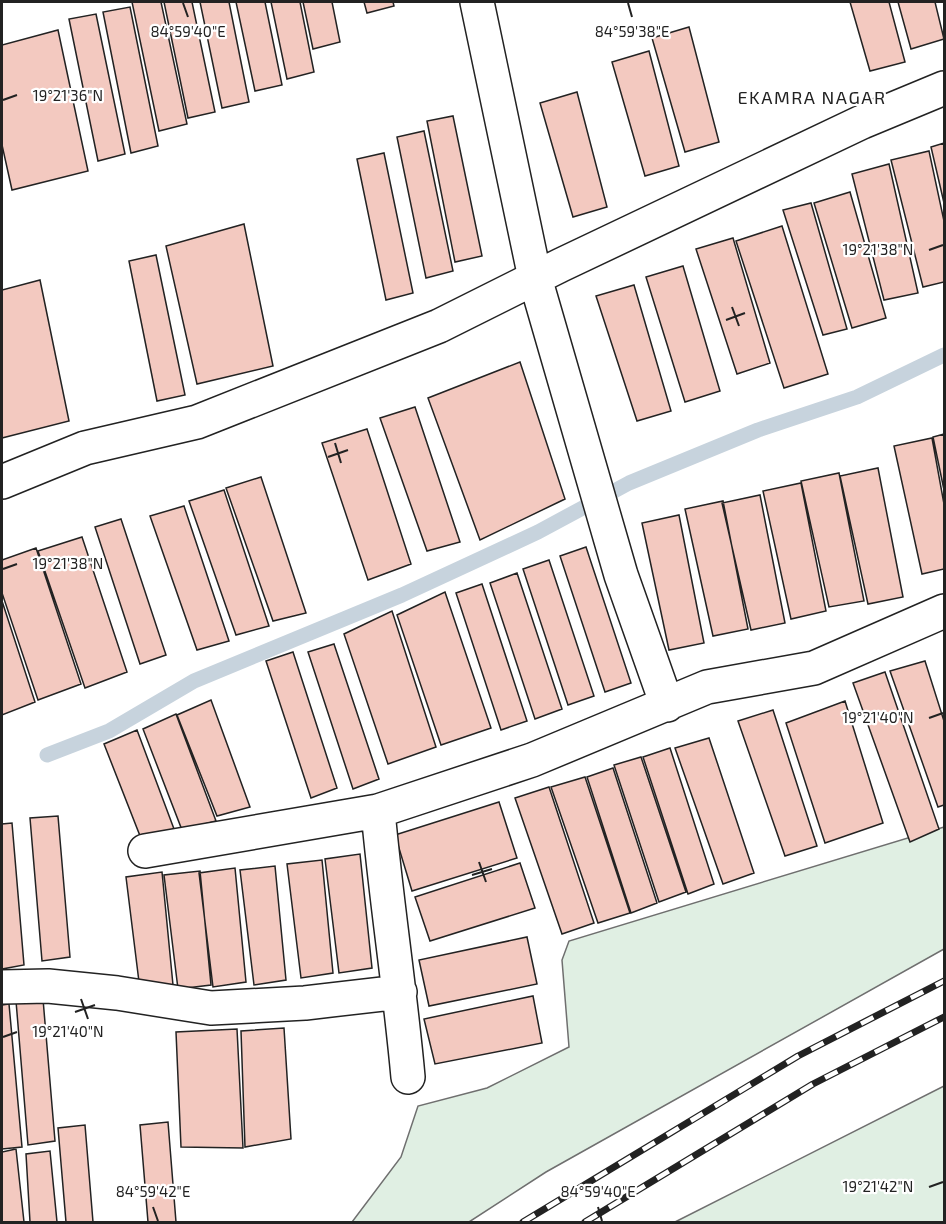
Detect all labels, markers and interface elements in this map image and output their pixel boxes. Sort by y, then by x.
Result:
text: 84°59'40"E [150,22,226,40]
text: 84°59'38"E [595,22,669,40]
text: 19°21'36"N [33,86,103,104]
district label: EKAMRA NAGAR [737,86,887,108]
text: 19°21'38"N [843,240,913,258]
text: 19°21'38"N [33,554,103,572]
text: 19°21'40"N [842,708,914,726]
text: 19°21'40"N [32,1022,104,1040]
text: 19°21'42"N [843,1177,913,1195]
text: 84°59'42"E [116,1182,190,1200]
text: 84°59'40"E [560,1182,636,1200]

